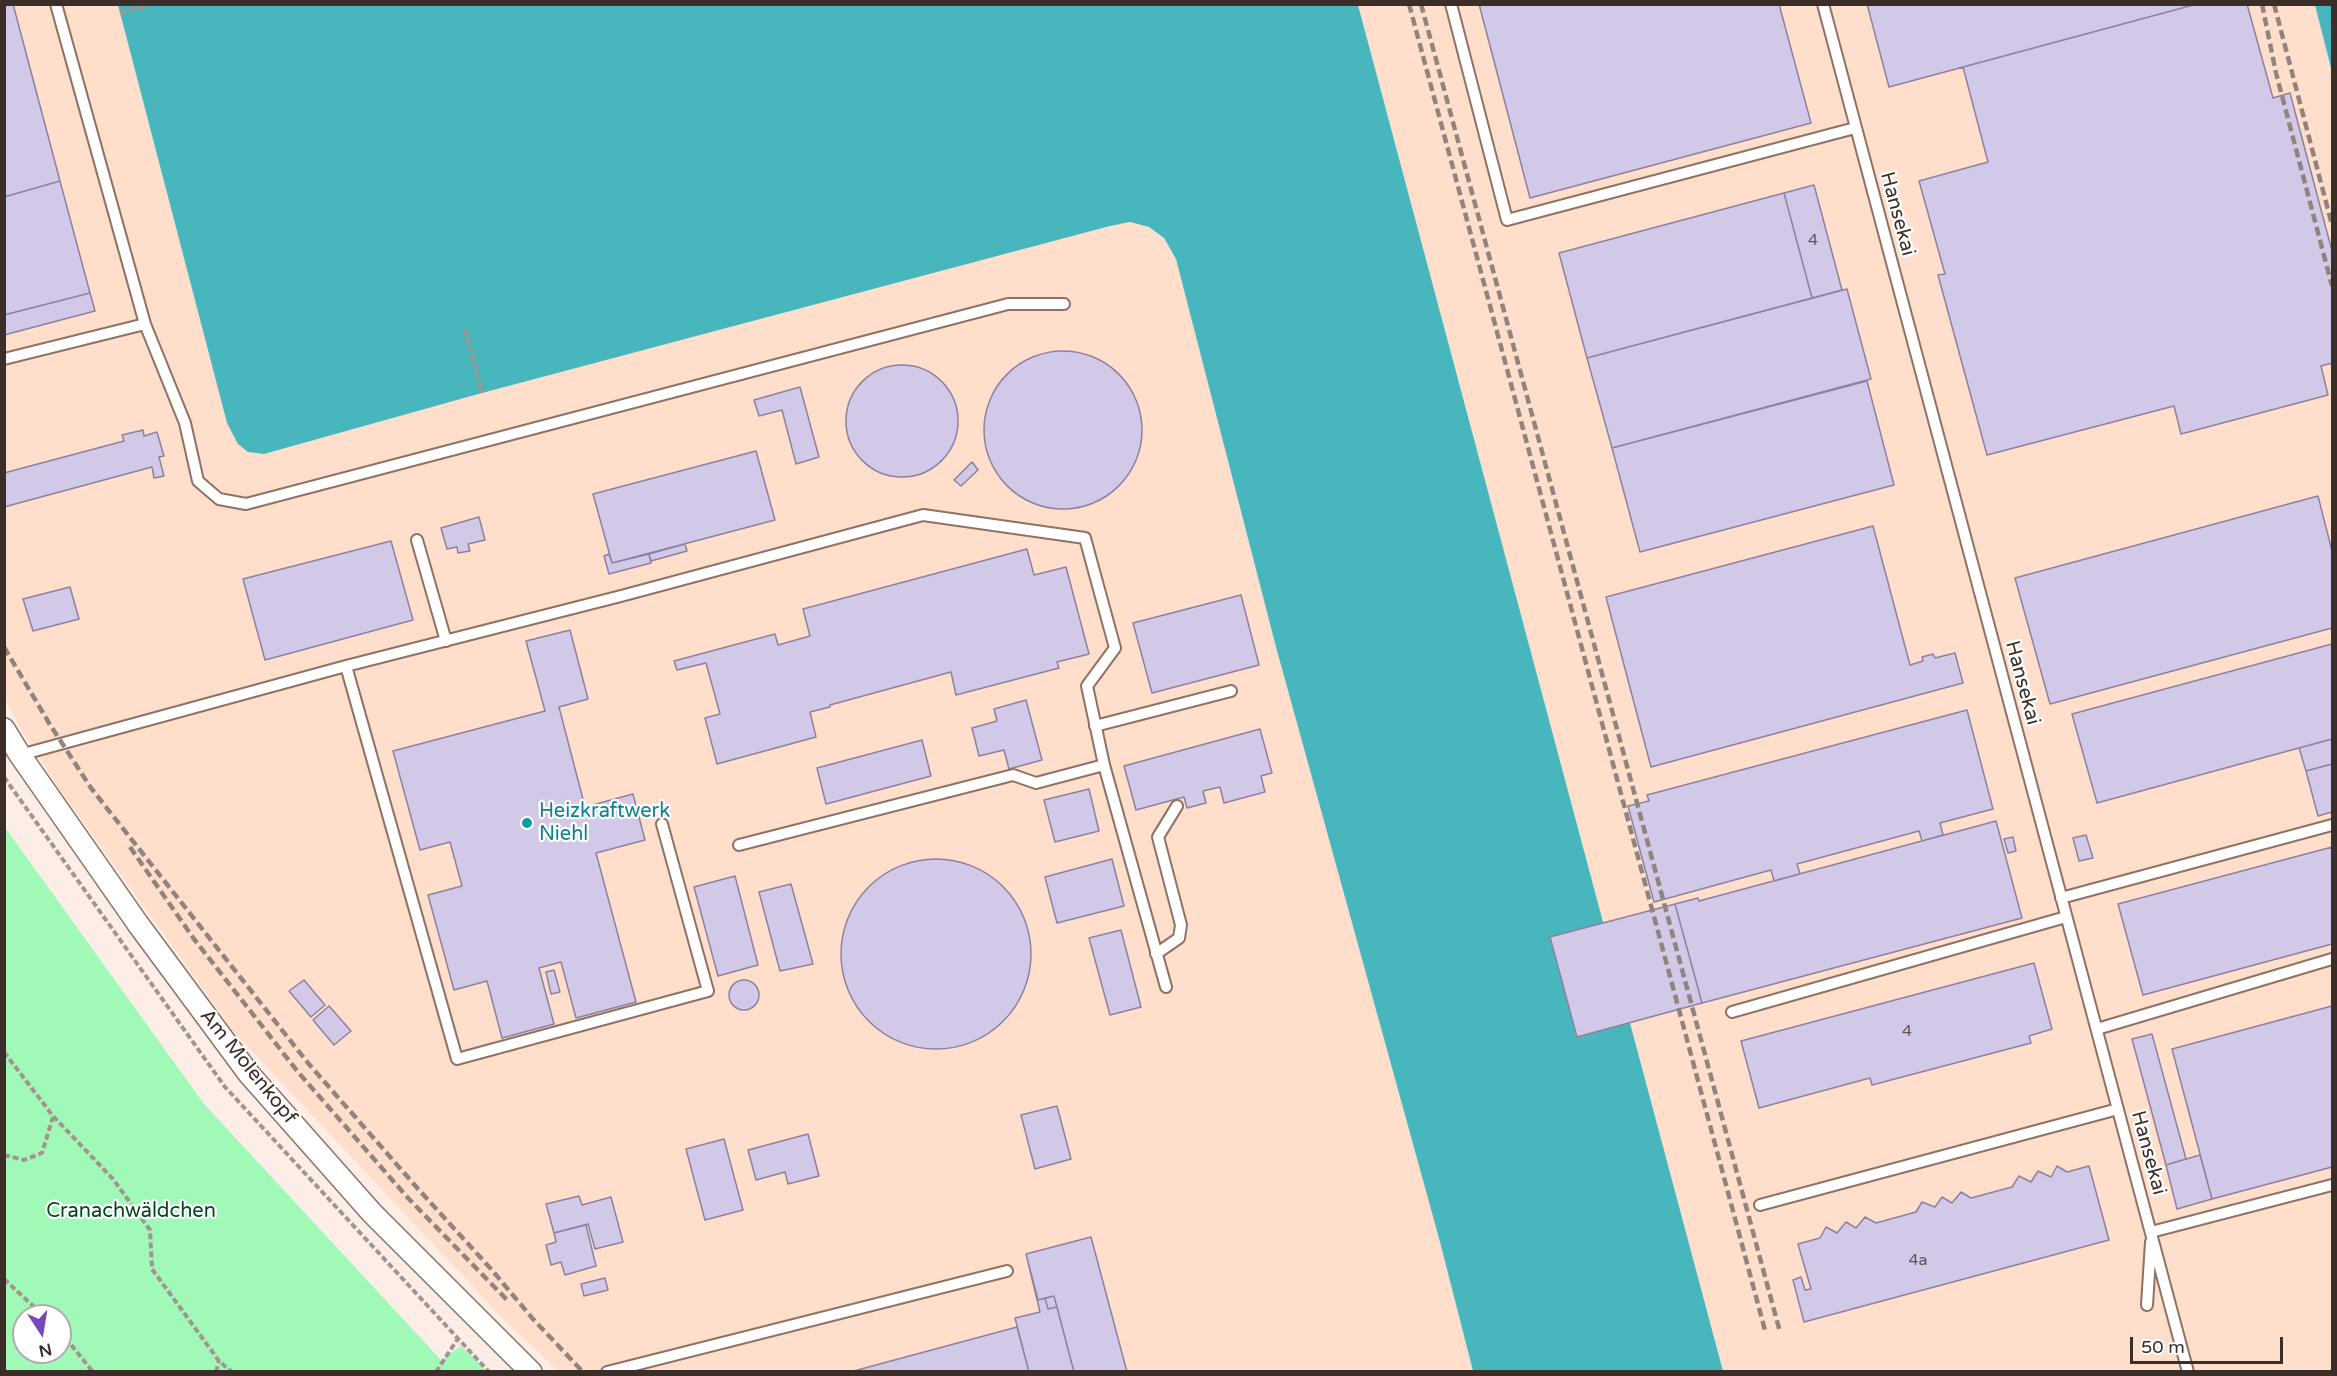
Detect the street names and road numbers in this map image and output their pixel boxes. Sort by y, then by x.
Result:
street label: Hansekai [1874,169,1920,259]
street label: Hansekai [1999,638,2045,728]
street label: Am Molenkopf [194,1005,302,1129]
street label: Hansekai [2125,1108,2171,1198]

